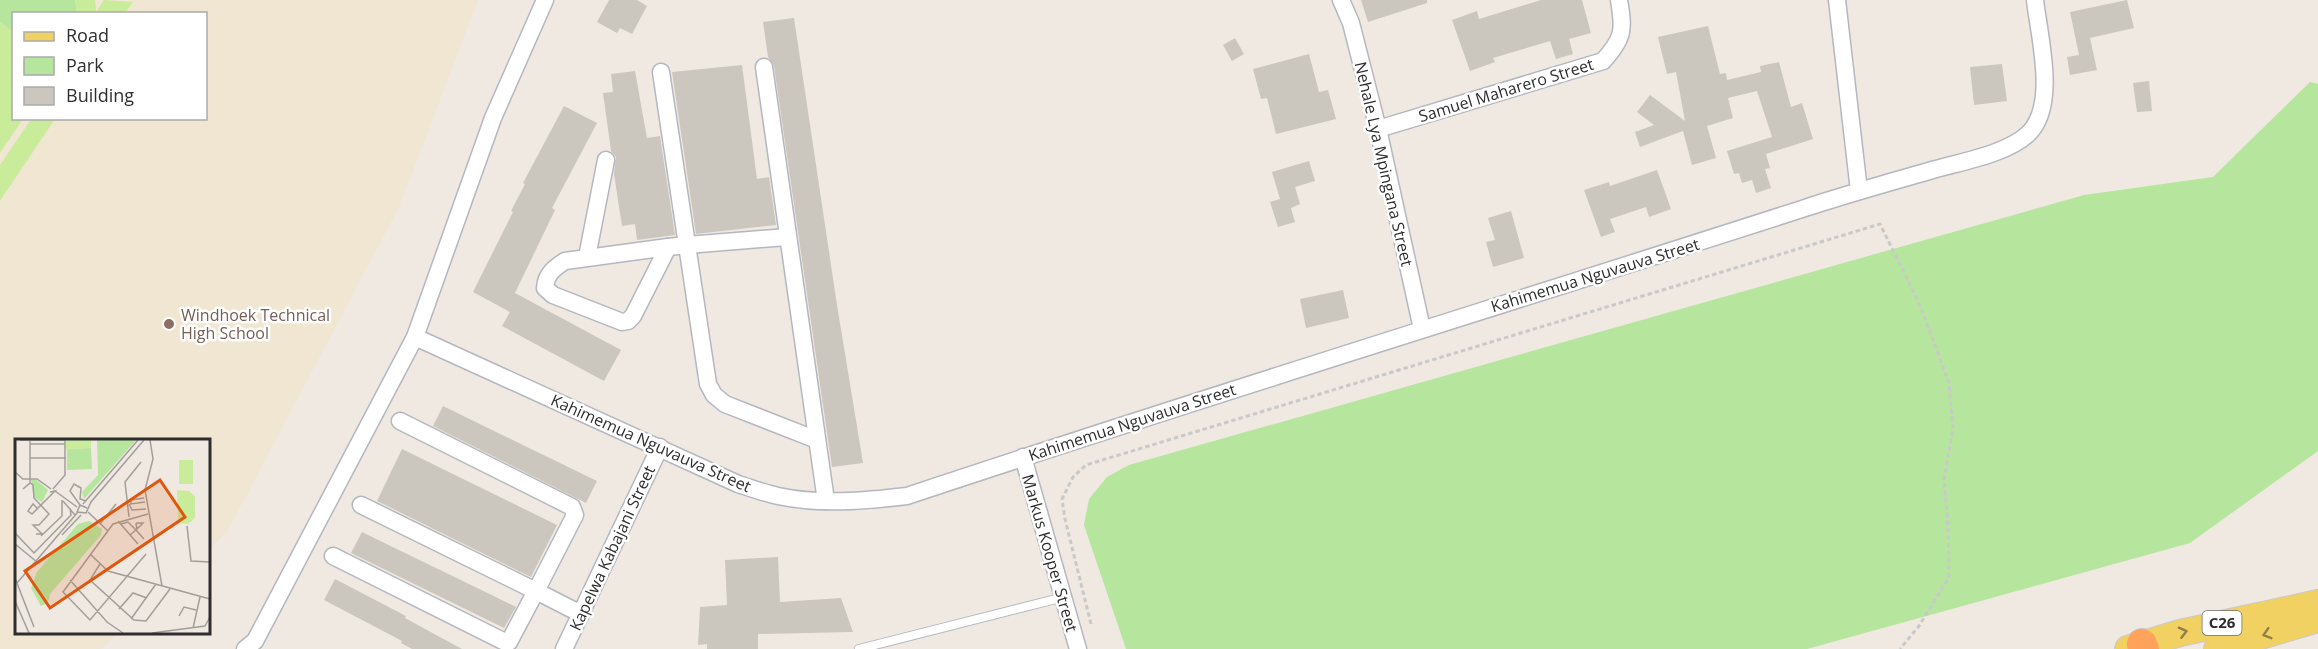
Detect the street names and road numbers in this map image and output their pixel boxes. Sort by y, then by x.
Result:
street label: Samuel Maharero Street [1416,53,1597,127]
street label: Nehale Lya Mpingana Street [1350,59,1418,269]
street label: Kahimemua Nguvauva Street [1488,233,1702,317]
street label: Kahimemua Nguvauva Street [1025,378,1239,466]
street label: Kahimemua Nguvauva Street [547,389,755,497]
street label: Kapelwa Kabajani Street [564,462,660,634]
street label: Markus Kooper Street [1017,472,1083,635]
road number: C26 [2202,611,2242,635]

